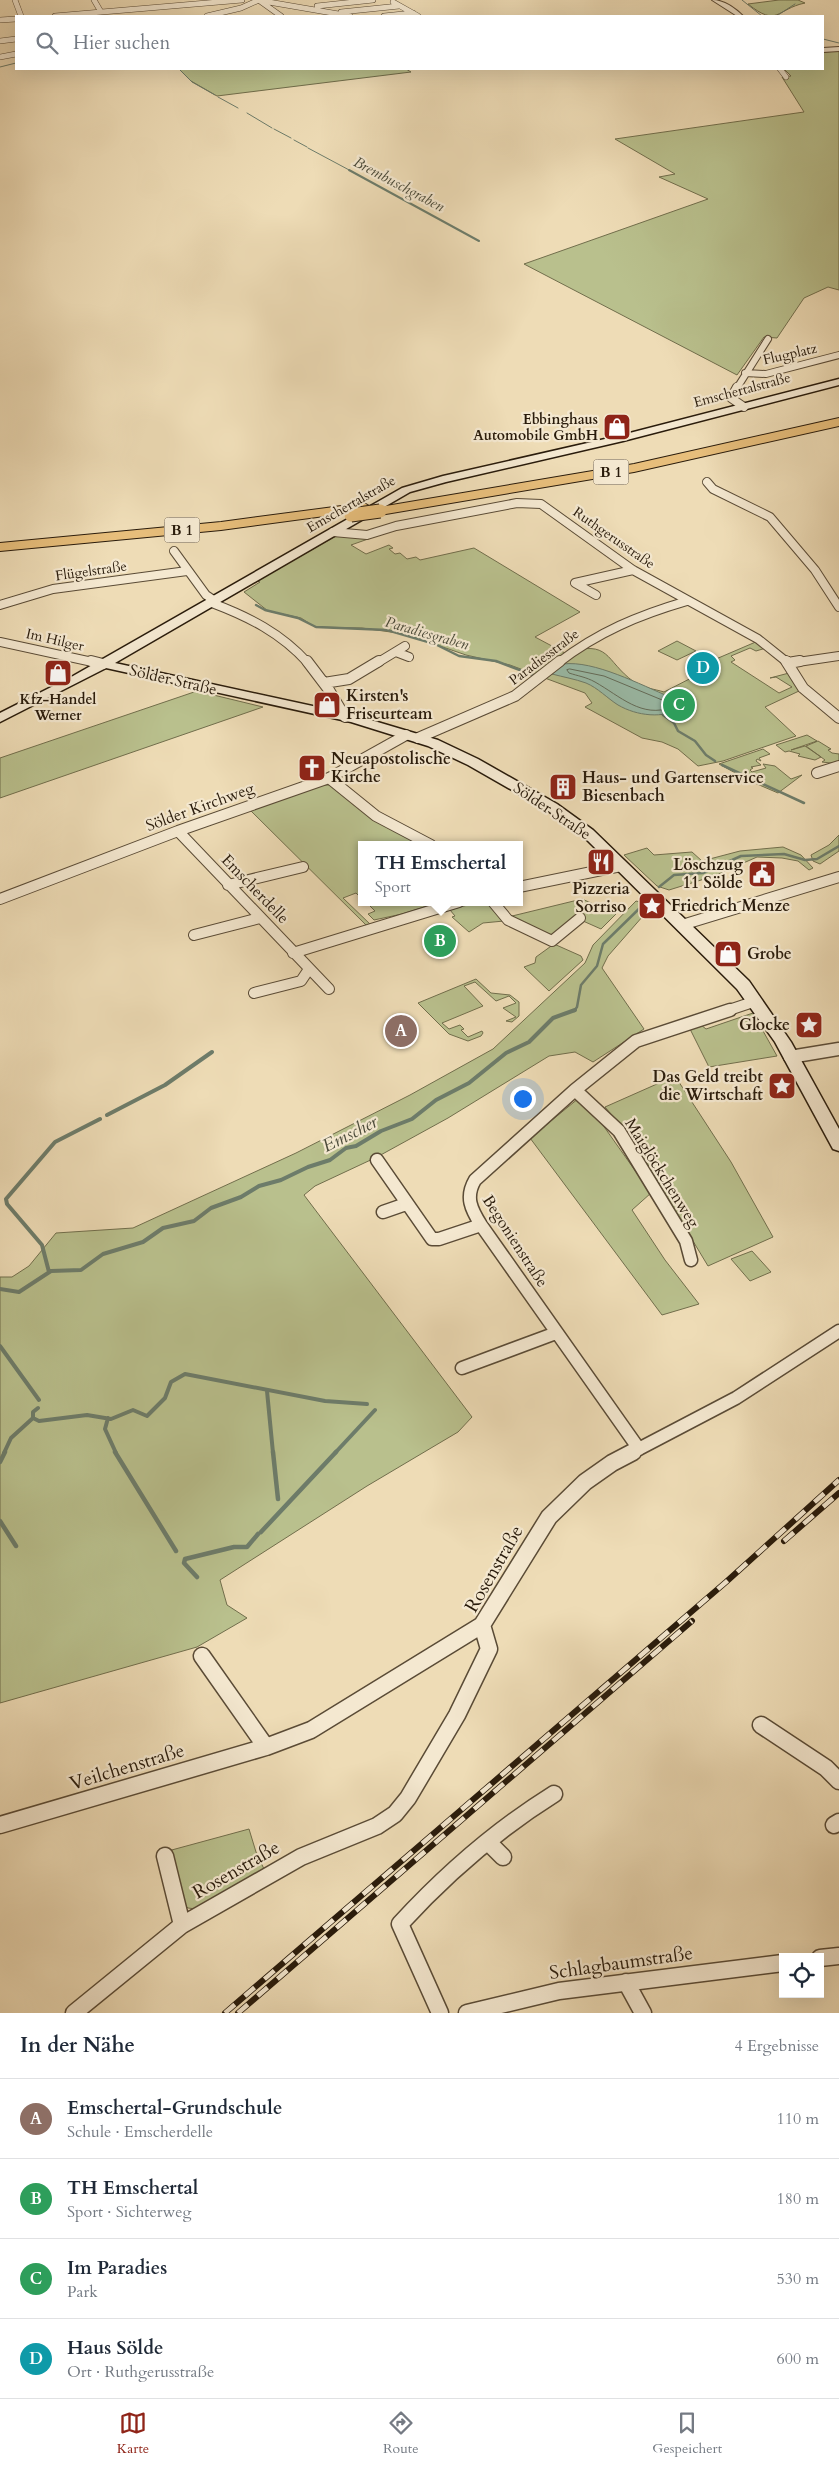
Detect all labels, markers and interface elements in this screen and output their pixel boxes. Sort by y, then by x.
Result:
search box [15,15,824,70]
icon: search [33,29,61,57]
text: Hier suchen [73,30,170,56]
water label: Brembuschgraben [350,152,449,217]
street label: Flugplatz [761,338,820,369]
street label: Emschertalstraße [691,368,793,412]
place label: Ebbinghaus Automobile GmbH [473,410,598,445]
shop icon: Ebbinghaus Automobile GmbH [602,412,632,442]
road number: B 1 [594,460,628,484]
street label: Emschertalstraße [303,471,399,537]
street label: Ruthgerusstraße [569,503,659,573]
road number: B 1 [164,518,200,542]
street label: Flügelstraße [54,557,128,585]
water label: Paradiesgraben [383,612,472,655]
street label: Im Hilger [24,624,87,656]
street label: Paradiesstraße [505,624,583,690]
pin: D [687,649,719,687]
shop icon: Kfz-Handel Werner [43,658,73,688]
street label: Sölder Straße [127,659,219,701]
place label: Kirsten's Friseurteam [346,685,433,725]
pin: C [663,686,695,724]
place label: Kfz-Handel Werner [20,690,96,725]
shop icon: Kirsten's Friseurteam [312,690,342,720]
place label: Neuapostolische Kirche [331,748,451,788]
church icon: Neuapostolische Kirche [297,753,327,783]
place label: Haus- und Gartenservice Biesenbach [582,767,764,807]
building icon: Haus- und Gartenservice Biesenbach [548,772,578,802]
street label: Sölder Kirchweg [143,777,257,837]
street label: Sölder Straße [509,777,595,845]
popup [358,841,523,906]
restaurant icon: Pizzeria Sorriso [586,847,616,877]
street label: Emscherdelle [216,849,294,929]
text: TH Emschertal [375,850,506,876]
place label: Löschzug 11 Sölde [673,854,743,894]
public building icon: Löschzug 11 Sölde [747,859,777,889]
text: Sport [375,876,411,898]
place label: Pizzeria Sorriso [572,878,630,918]
place icon: Friedrich Menze [637,891,667,921]
place label: Friedrich Menze [671,895,790,917]
pin: B [424,922,456,960]
shop icon: Grobe [713,939,743,969]
place label: Grobe [747,943,792,965]
place icon: Glocke [794,1010,824,1040]
pin: A [385,1012,417,1050]
place label: Glocke [739,1014,790,1036]
place label: Das Geld treibt die Wirtschaft [653,1066,763,1106]
place icon: Das Geld treibt die Wirtschaft [767,1071,797,1101]
your location [510,1086,536,1112]
water label: Emscher [318,1109,383,1159]
street label: Maiglöckchenweg [619,1114,705,1232]
street label: Begonienstraße [477,1191,553,1291]
street label: Rosenstraße [459,1521,529,1617]
street label: Veilchenstraße [66,1737,188,1797]
street label: Rosenstraße [188,1835,284,1905]
street label: Schlagbaumstraße [548,1940,694,1986]
map controls [779,1953,824,1998]
button: locate [779,1953,824,1998]
text: In der Nähe [20,2031,135,2060]
text: 4 Ergebnisse [734,2035,819,2057]
text: Emschertal-Grundschule [67,2095,282,2121]
text: A [30,2108,42,2130]
text: 110 m [777,2108,819,2130]
text: Schule · Emscherdelle [67,2121,213,2143]
text: TH Emschertal [67,2175,198,2201]
text: B [30,2188,42,2210]
text: 180 m [777,2188,819,2210]
text: Sport · Sichterweg [67,2201,192,2223]
text: Im Paradies [67,2255,167,2281]
text: C [30,2268,42,2290]
text: 530 m [777,2268,819,2290]
text: Park [67,2281,98,2303]
text: Haus Sölde [67,2335,163,2361]
text: D [29,2348,43,2370]
text: 600 m [777,2348,819,2370]
text: Ort · Ruthgerusstraße [67,2361,214,2383]
tab: Karte [117,2409,149,2458]
tab: Route [383,2409,419,2458]
tab: Gespeichert [652,2409,722,2458]

